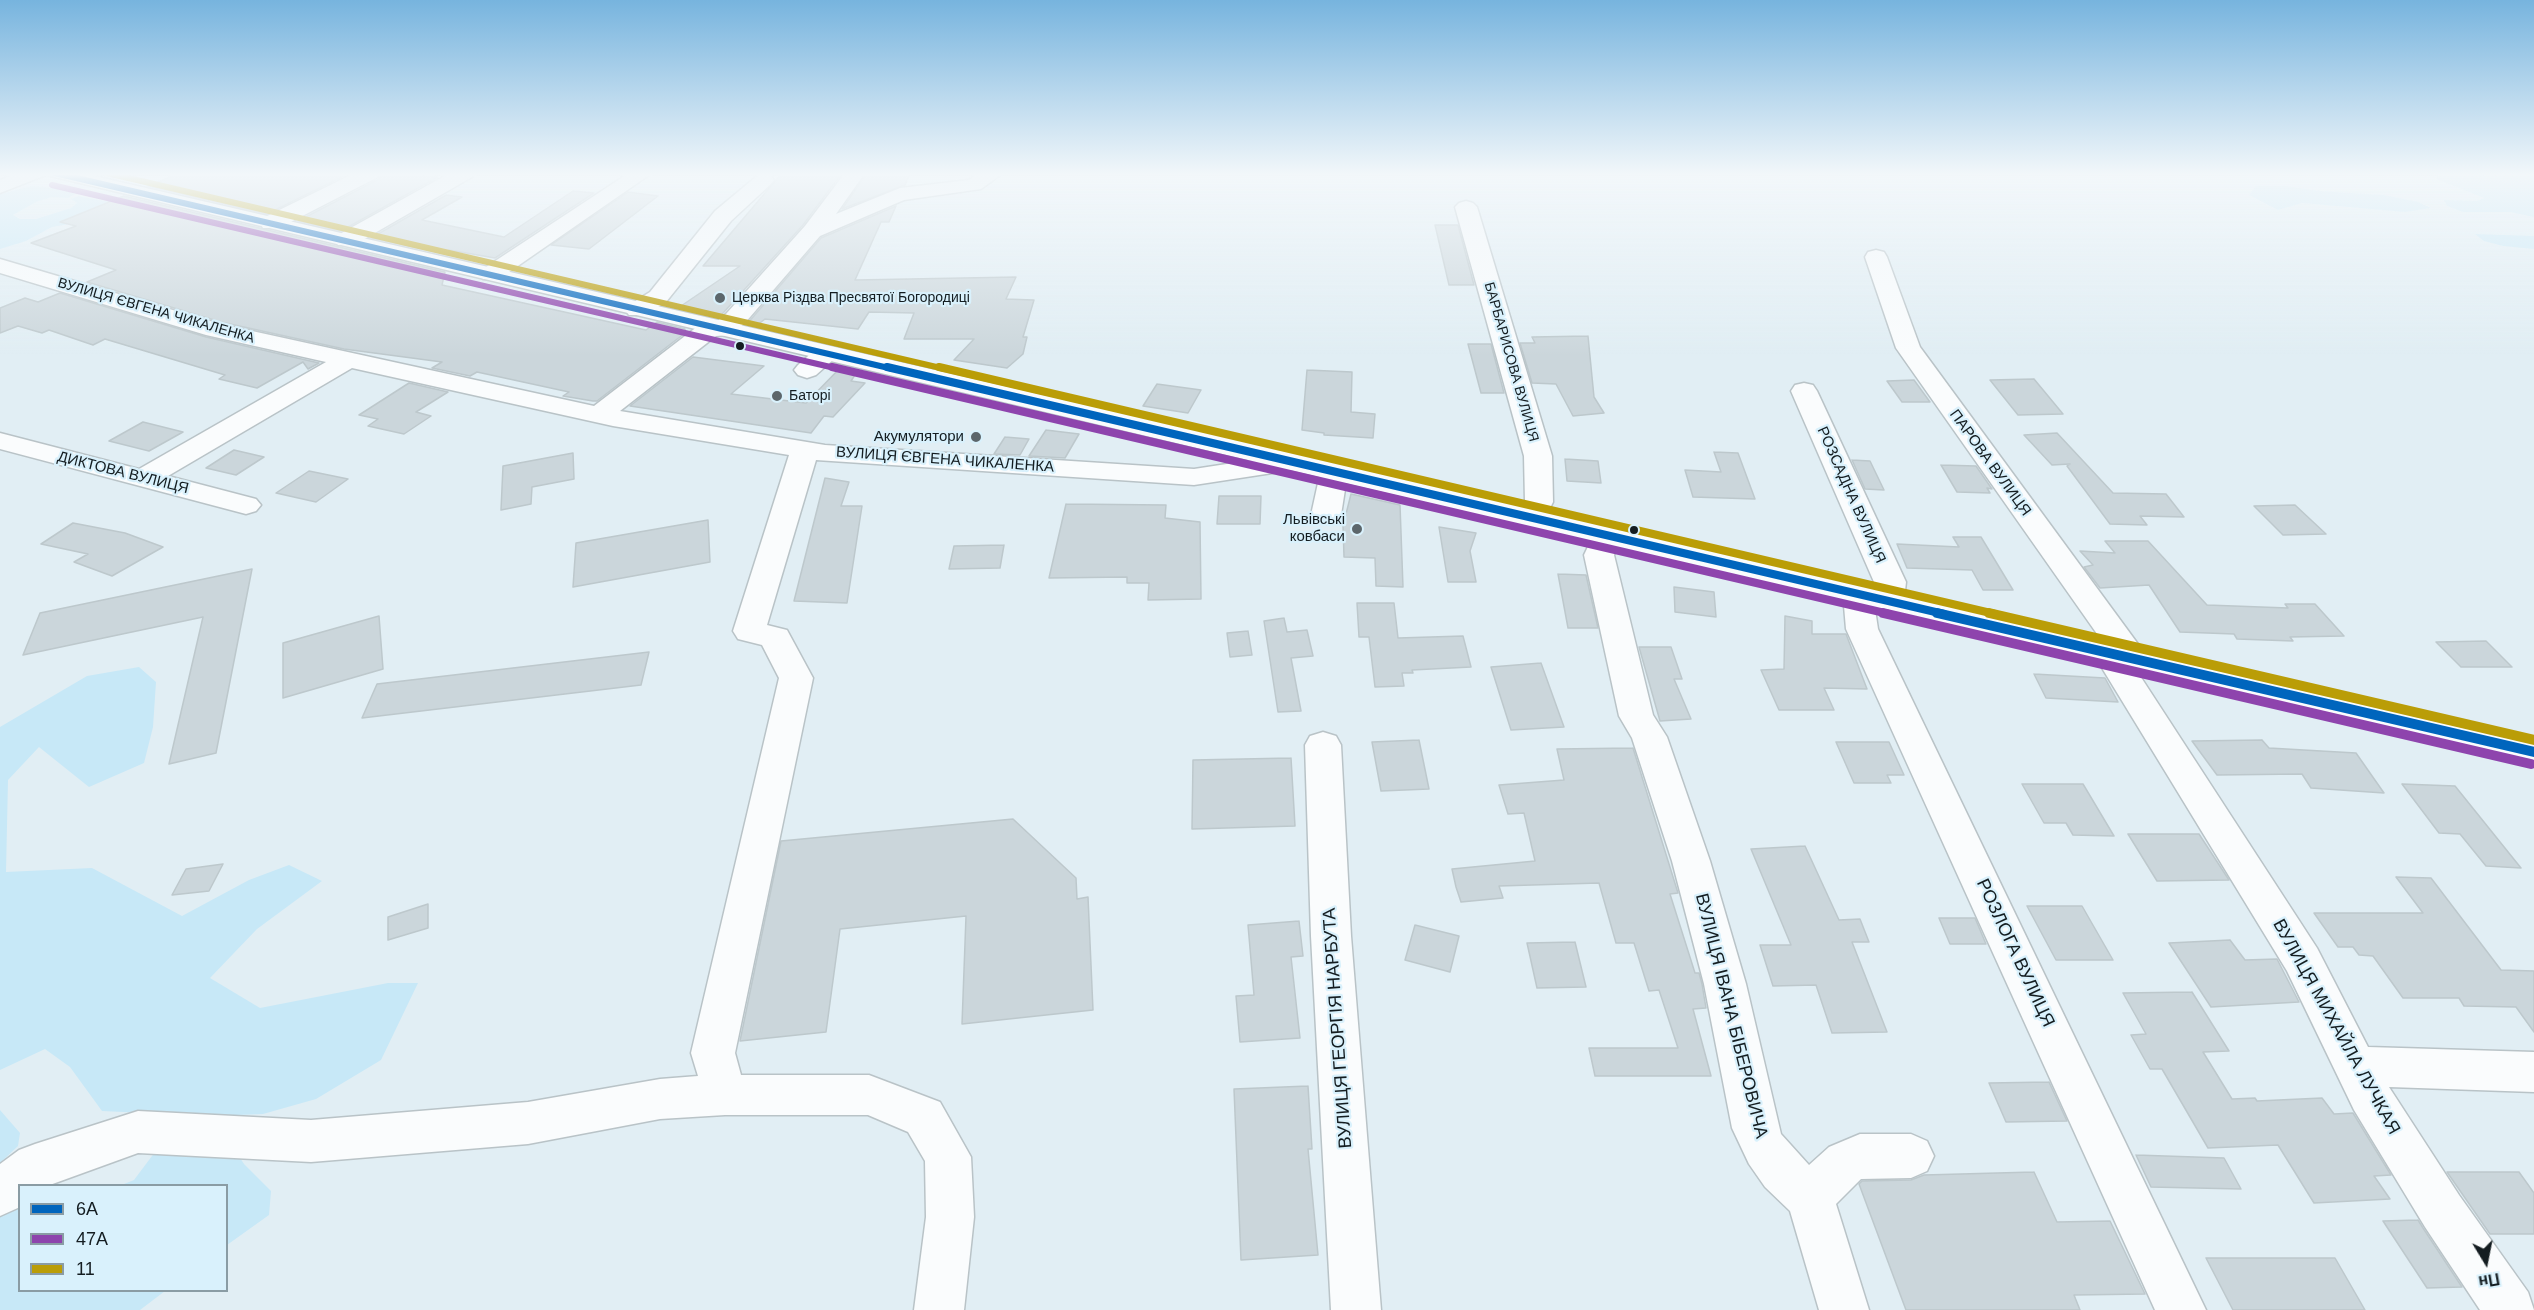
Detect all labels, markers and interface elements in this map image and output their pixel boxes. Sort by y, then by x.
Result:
street label: ВУЛИЦЯ ЄВГЕНА ЧИКАЛЕНКА [56,275,256,347]
street label: БАРБАРИСОВА ВУЛИЦЯ [1480,280,1542,444]
place label: Церква Різдва Пресвятої Богородиці [732,290,970,306]
marker: Церква Різдва Пресвятої Богородиці [713,291,727,305]
unlabelled marker [734,340,746,352]
place label: Баторі [789,388,831,404]
marker: Баторі [770,389,784,403]
street label: ПАРОВА ВУЛИЦЯ [1945,406,2035,520]
street label: РОЗСАДНА ВУЛИЦЯ [1813,424,1889,566]
place label: Акумулятори [874,428,964,446]
marker: Акумулятори [969,430,983,444]
street label: ВУЛИЦЯ ЄВГЕНА ЧИКАЛЕНКА [835,443,1055,477]
street label: ДИКТОВА ВУЛИЦЯ [56,448,190,498]
place label: Львівські ковбаси [1283,511,1345,546]
marker: Львівські ковбаси [1350,522,1364,536]
unlabelled marker [1628,524,1640,536]
street label: РОЗЛОГА ВУЛИЦЯ [1971,875,2059,1031]
street label: ВУЛИЦЯ ІВАНА БІБЕРОВИЧА [1690,891,1772,1141]
street label: ВУЛИЦЯ ГЕОРГІЯ НАРБУТА [1319,907,1357,1149]
street label: ВУЛИЦЯ МИХАЙЛА ЛУЧКАЯ [2268,916,2404,1138]
legend [18,1184,228,1292]
text: 6А [76,1199,98,1219]
text: 47А [76,1229,108,1249]
north arrow [2456,1232,2516,1292]
text: 11 [76,1259,95,1279]
text: Пн [2477,1270,2501,1290]

